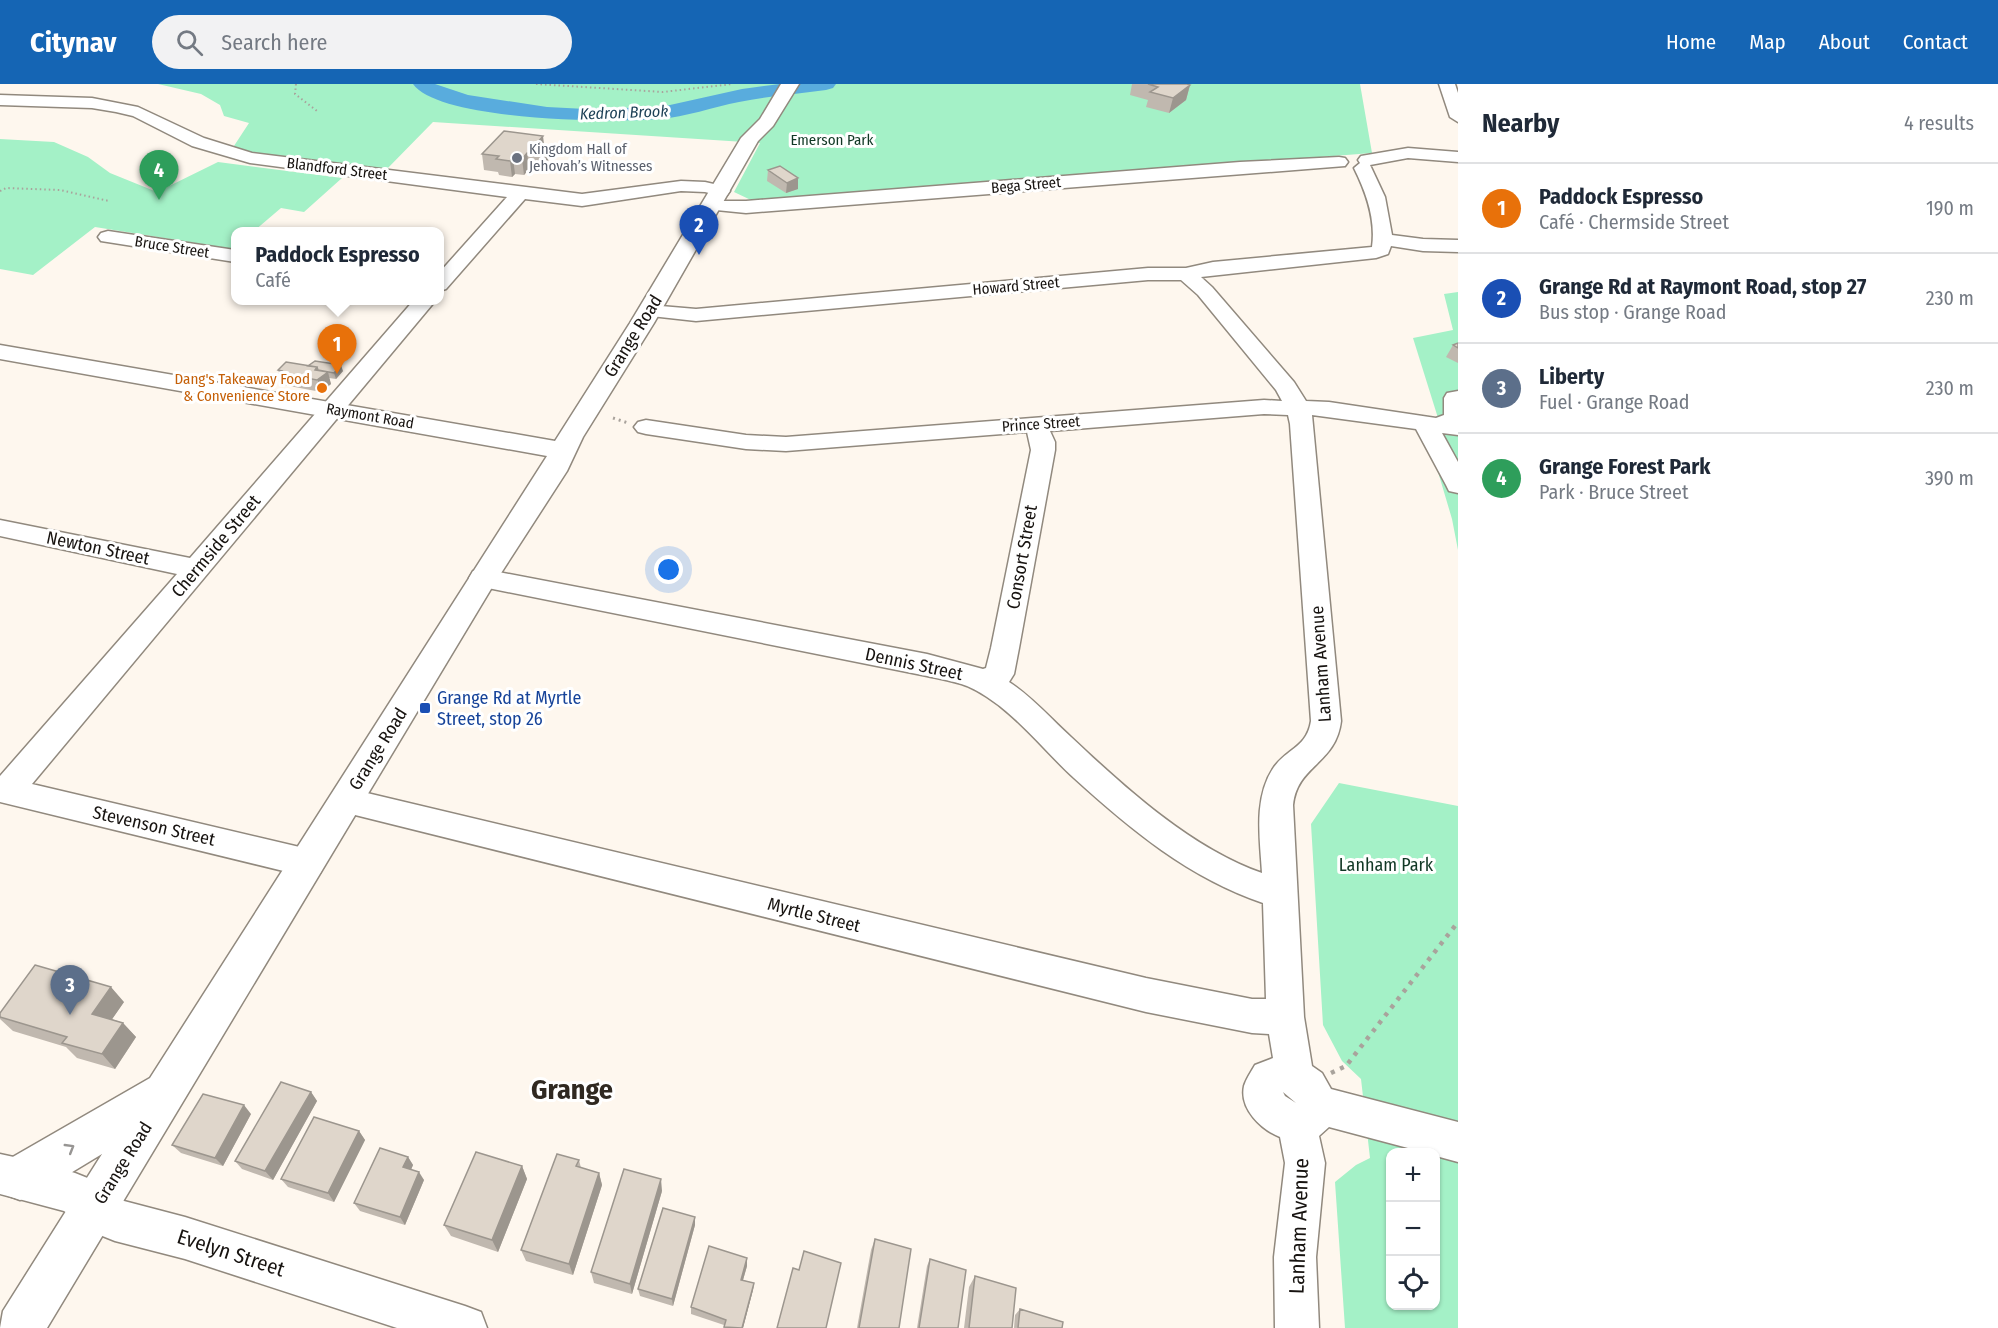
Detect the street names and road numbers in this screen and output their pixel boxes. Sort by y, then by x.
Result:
street label: Blandford Street [286,154,388,184]
street label: Bega Street [990,173,1062,197]
street label: Bruce Street [133,232,211,262]
street label: Howard Street [972,273,1060,299]
street label: Grange Road [599,291,667,381]
street label: Raymont Road [325,399,415,433]
street label: Prince Street [1001,412,1081,436]
street label: Chermside Street [167,490,265,602]
street label: Consort Street [1002,503,1042,611]
street label: Newton Street [45,526,152,570]
street label: Lanham Avenue [1306,605,1336,723]
street label: Dennis Street [863,643,965,685]
street label: Grange Road [344,704,412,794]
street label: Stevenson Street [91,801,217,851]
street label: Myrtle Street [765,893,863,937]
street label: Grange Road [89,1118,157,1208]
street label: Lanham Avenue [1284,1158,1314,1294]
street label: Evelyn Street [174,1223,288,1283]

